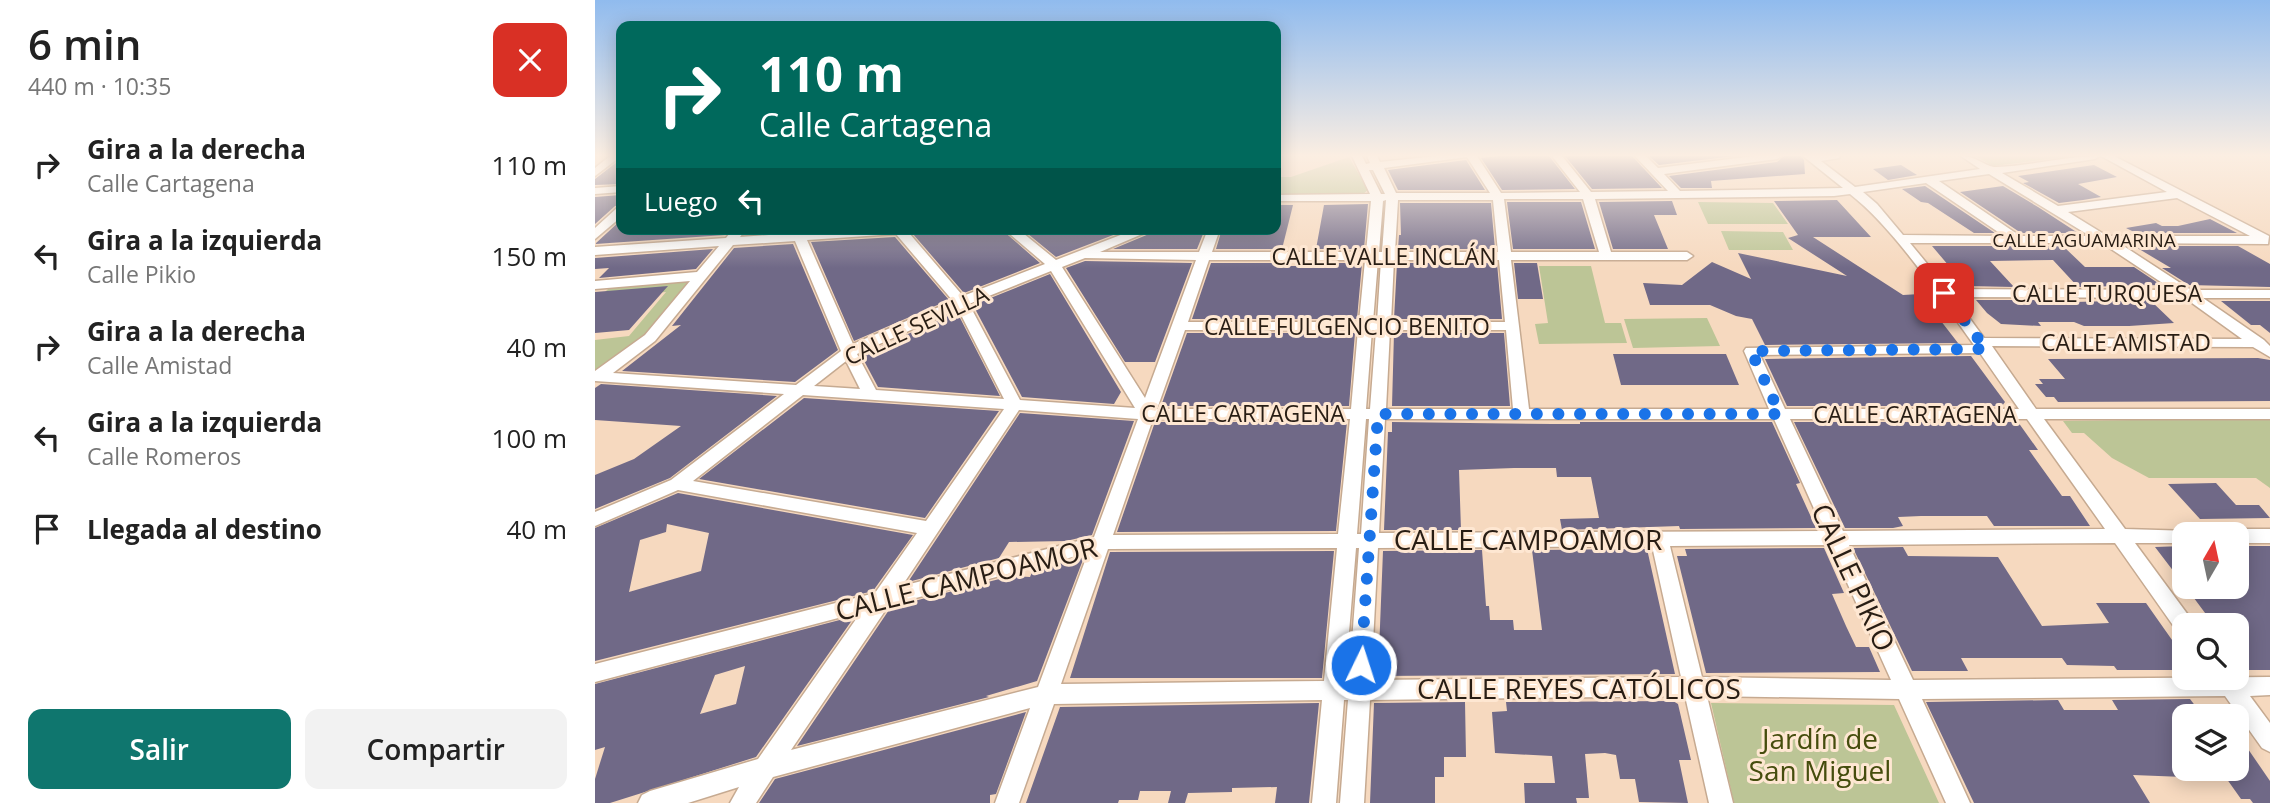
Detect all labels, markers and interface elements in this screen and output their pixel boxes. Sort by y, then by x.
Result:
text: 6 min [28,15,141,72]
button: close [493,23,567,97]
text: 110 m [759,40,904,106]
icon: right [644,49,735,140]
text: 440 m · 10:35 [28,70,171,102]
text: Calle Cartagena [759,103,992,146]
text: Gira a la derecha [87,131,306,167]
icon: right [28,146,66,184]
text: 110 m [492,147,567,183]
text: Calle Cartagena [87,167,255,199]
icon: left [732,182,770,220]
text: Luego [644,183,718,219]
text: Gira a la izquierda [87,222,322,258]
street label: CALLE AGUAMARINA [1992,227,2176,253]
icon: left [28,237,66,275]
text: 150 m [492,238,567,274]
street label: CALLE VALLE INCLÁN [1272,240,1496,272]
text: Calle Pikio [87,258,196,290]
pin [1914,263,1974,323]
icon: arrive [1925,274,1963,312]
street label: CALLE SEVILLA [839,277,994,372]
street label: CALLE TURQUESA [2012,277,2202,309]
street label: CALLE FULGENCIO BENITO [1204,310,1490,342]
text: Gira a la derecha [87,313,306,349]
street label: CALLE AMISTAD [2041,326,2211,358]
icon: right [28,328,66,366]
text: 40 m [506,329,567,365]
text: Calle Amistad [87,349,232,381]
street label: CALLE CARTAGENA [1141,397,1345,429]
street label: CALLE CARTAGENA [1813,398,2017,430]
text: Gira a la izquierda [87,404,322,440]
icon: left [28,419,66,457]
text: 100 m [492,420,567,456]
text: Calle Romeros [87,440,241,472]
street label: CALLE PIKIO [1803,497,1905,657]
icon: arrive [28,510,66,548]
text: Llegada al destino [87,511,322,547]
text: 40 m [506,511,567,547]
street label: CALLE CAMPOAMOR [1394,520,1662,558]
north arrow [2172,522,2249,598]
map controls [2172,522,2249,781]
street label: CALLE CAMPOAMOR [831,527,1101,629]
button: search [2172,613,2249,690]
position arrow [1324,628,1398,702]
street label: CALLE REYES CATÓLICOS [1417,669,1741,707]
button: layers [2172,704,2249,781]
button: Salir [28,709,291,789]
button: Compartir [305,709,567,789]
park label: Jardín de San Miguel [1749,719,1891,789]

